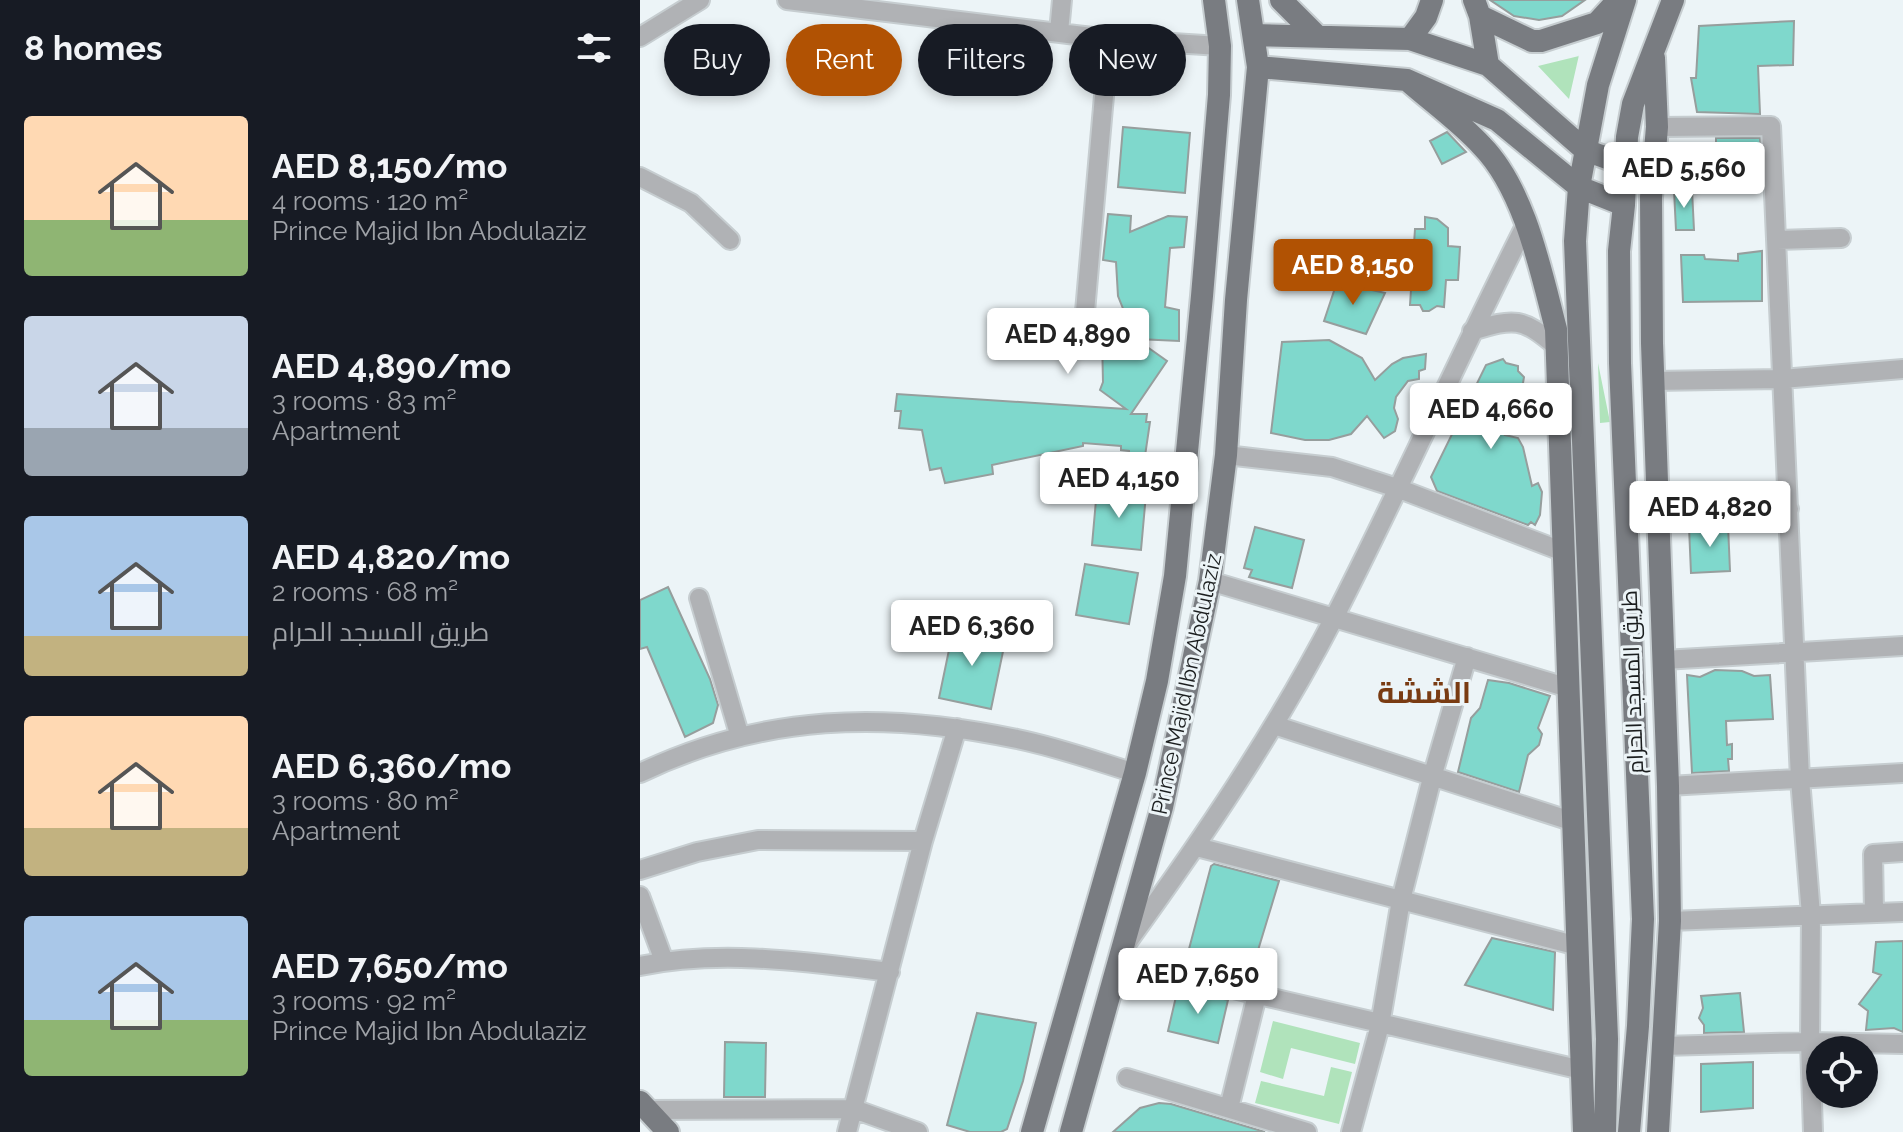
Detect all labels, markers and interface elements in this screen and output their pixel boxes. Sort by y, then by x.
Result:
chip: Buy [664,24,770,96]
chip: Rent [786,24,902,96]
chip: Filters [918,24,1053,96]
chip: New [1069,24,1186,96]
icon: filters [572,26,616,70]
text: 8 homes [24,28,163,68]
pin: AED 5,560 [1592,142,1776,210]
text: AED 8,150/mo [272,146,507,186]
icon: home [88,148,184,244]
text: AED 5,560 [1622,153,1746,183]
text: 4 rooms · 120 m² [272,186,468,216]
text: Prince Majid Ibn Abdulaziz [272,216,587,246]
pin: AED 8,150 [1261,239,1445,307]
text: AED 8,150 [1292,250,1414,280]
pin: AED 4,890 [976,308,1160,376]
text: AED 4,890 [1005,319,1131,349]
text: AED 4,890/mo [272,346,511,386]
icon: home [88,348,184,444]
pin: AED 4,660 [1399,383,1583,451]
text: 3 rooms · 83 m² [272,386,457,416]
text: AED 4,660 [1428,394,1554,424]
text: Apartment [272,416,401,446]
pin: AED 4,150 [1027,452,1211,520]
text: AED 4,150 [1058,463,1180,493]
pin: AED 4,820 [1618,481,1802,549]
text: AED 4,820 [1647,492,1773,522]
text: AED 4,820/mo [272,537,510,577]
icon: home [88,548,184,644]
street label: Prince Majid Ibn Abdulaziz [1146,551,1226,817]
text: 2 rooms · 68 m² [272,577,458,607]
street label: طريق المسجد الحرام [1616,590,1651,774]
pin: AED 6,360 [880,600,1064,668]
text: AED 6,360 [909,611,1035,641]
text: طريق المسجد الحرام [272,617,489,647]
district label: الششة [1377,675,1471,710]
text: AED 6,360/mo [272,746,511,786]
icon: home [88,748,184,844]
text: 3 rooms · 80 m² [272,786,459,816]
text: Apartment [272,816,401,846]
text: AED 7,650/mo [272,946,508,986]
icon: home [88,948,184,1044]
pin: AED 7,650 [1106,948,1290,1016]
text: AED 7,650 [1136,959,1260,989]
text: 3 rooms · 92 m² [272,986,456,1016]
text: Prince Majid Ibn Abdulaziz [272,1016,587,1046]
map controls [1806,1036,1878,1108]
button: locate [1806,1036,1878,1108]

